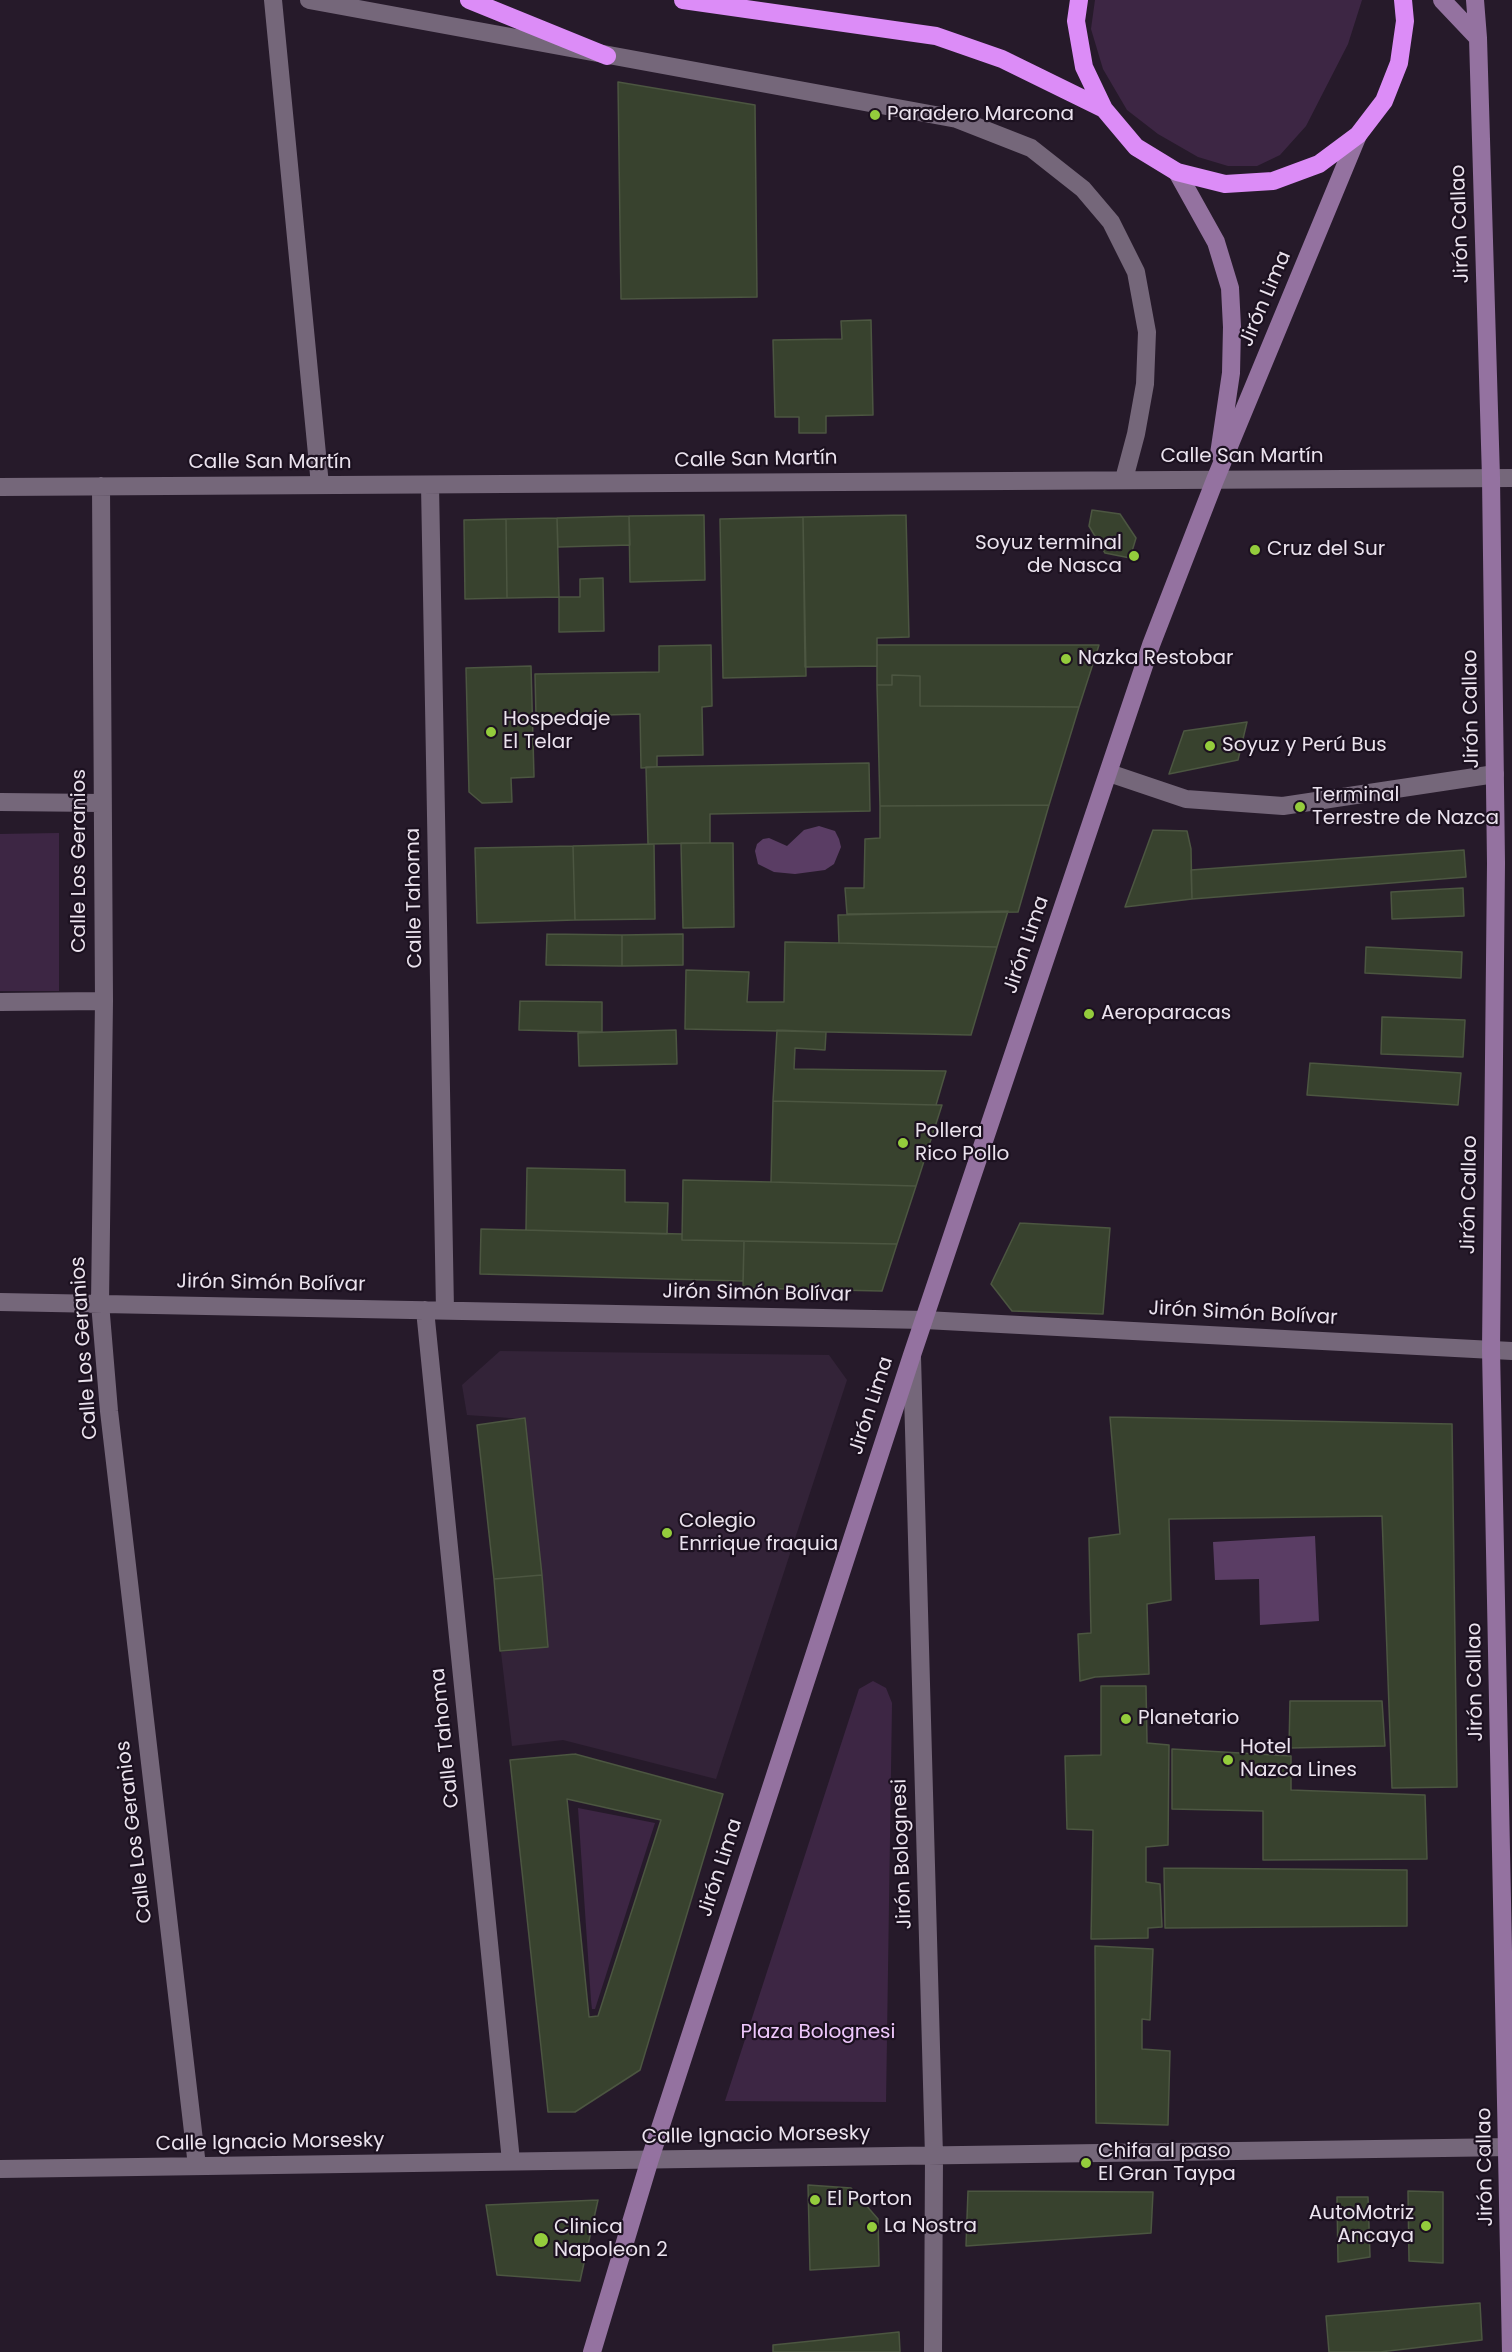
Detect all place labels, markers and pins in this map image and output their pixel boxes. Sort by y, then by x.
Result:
place label: Paradero Marcona [887,103,1074,127]
marker: Paradero Marcona [868,108,882,122]
place label: Soyuz terminal de Nasca [975,532,1122,579]
place label: Cruz del Sur [1267,538,1385,562]
marker: Cruz del Sur [1248,543,1262,557]
marker: Soyuz terminal de Nasca [1127,549,1141,563]
place label: Nazka Restobar [1078,647,1233,671]
marker: Nazka Restobar [1059,652,1073,666]
place label: Hospedaje El Telar [503,708,610,755]
marker: Hospedaje El Telar [484,725,498,739]
place label: Soyuz y Perú Bus [1222,734,1387,758]
marker: Soyuz y Perú Bus [1203,739,1217,753]
place label: Terminal Terrestre de Nazca [1312,784,1499,831]
marker: Terminal Terrestre de Nazca [1293,800,1307,814]
place label: Aeroparacas [1101,1002,1231,1026]
marker: Aeroparacas [1082,1007,1096,1021]
place label: Pollera Rico Pollo [915,1120,1009,1167]
marker: Pollera Rico Pollo [896,1136,910,1150]
place label: Colegio Enrrique fraquia [679,1510,838,1557]
marker: Colegio Enrrique fraquia [660,1526,674,1540]
place label: Planetario [1138,1707,1239,1731]
marker: Planetario [1119,1712,1133,1726]
place label: Hotel Nazca Lines [1240,1736,1357,1783]
marker: Hotel Nazca Lines [1221,1753,1235,1767]
place label: Chifa al paso El Gran Taypa [1098,2140,1236,2187]
marker: Chifa al paso El Gran Taypa [1079,2156,1093,2170]
place label: El Porton [827,2188,912,2212]
marker: El Porton [808,2193,822,2207]
place label: AutoMotriz Ancaya [1309,2202,1414,2249]
place label: La Nostra [884,2215,977,2239]
place label: Clinica Napoleon 2 [554,2216,668,2263]
marker: AutoMotriz Ancaya [1419,2219,1433,2233]
marker: La Nostra [865,2220,879,2234]
marker: Clinica Napoleon 2 [532,2231,550,2249]

